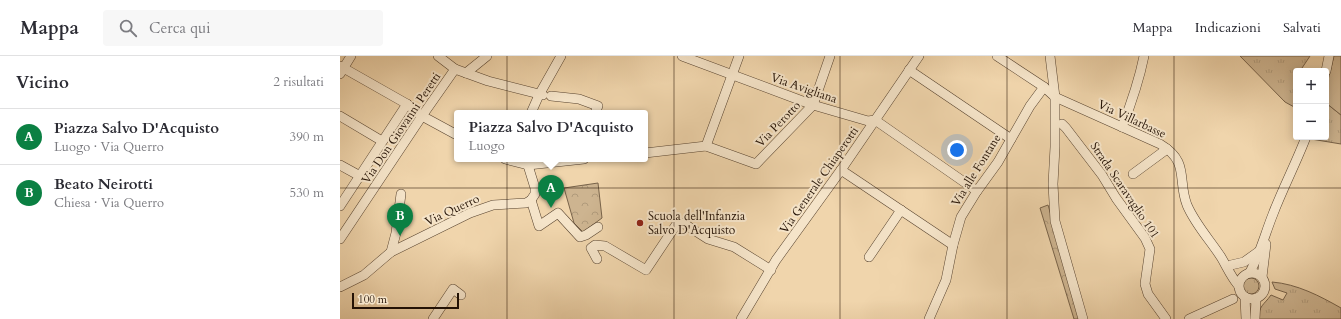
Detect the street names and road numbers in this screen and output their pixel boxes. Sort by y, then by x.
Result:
street label: Via Don Giovanni Peretti [358,69,445,187]
street label: Via Avigliana [769,69,840,107]
street label: Via Villarbasse [1095,96,1169,142]
street label: Via Perotto [752,97,804,150]
street label: Via Generale Chiaperotti [776,123,862,237]
street label: Via alle Fontane [947,131,1005,209]
street label: Strada Scaravaglio 101 [1087,139,1163,241]
street label: Via Querro [422,190,482,230]

